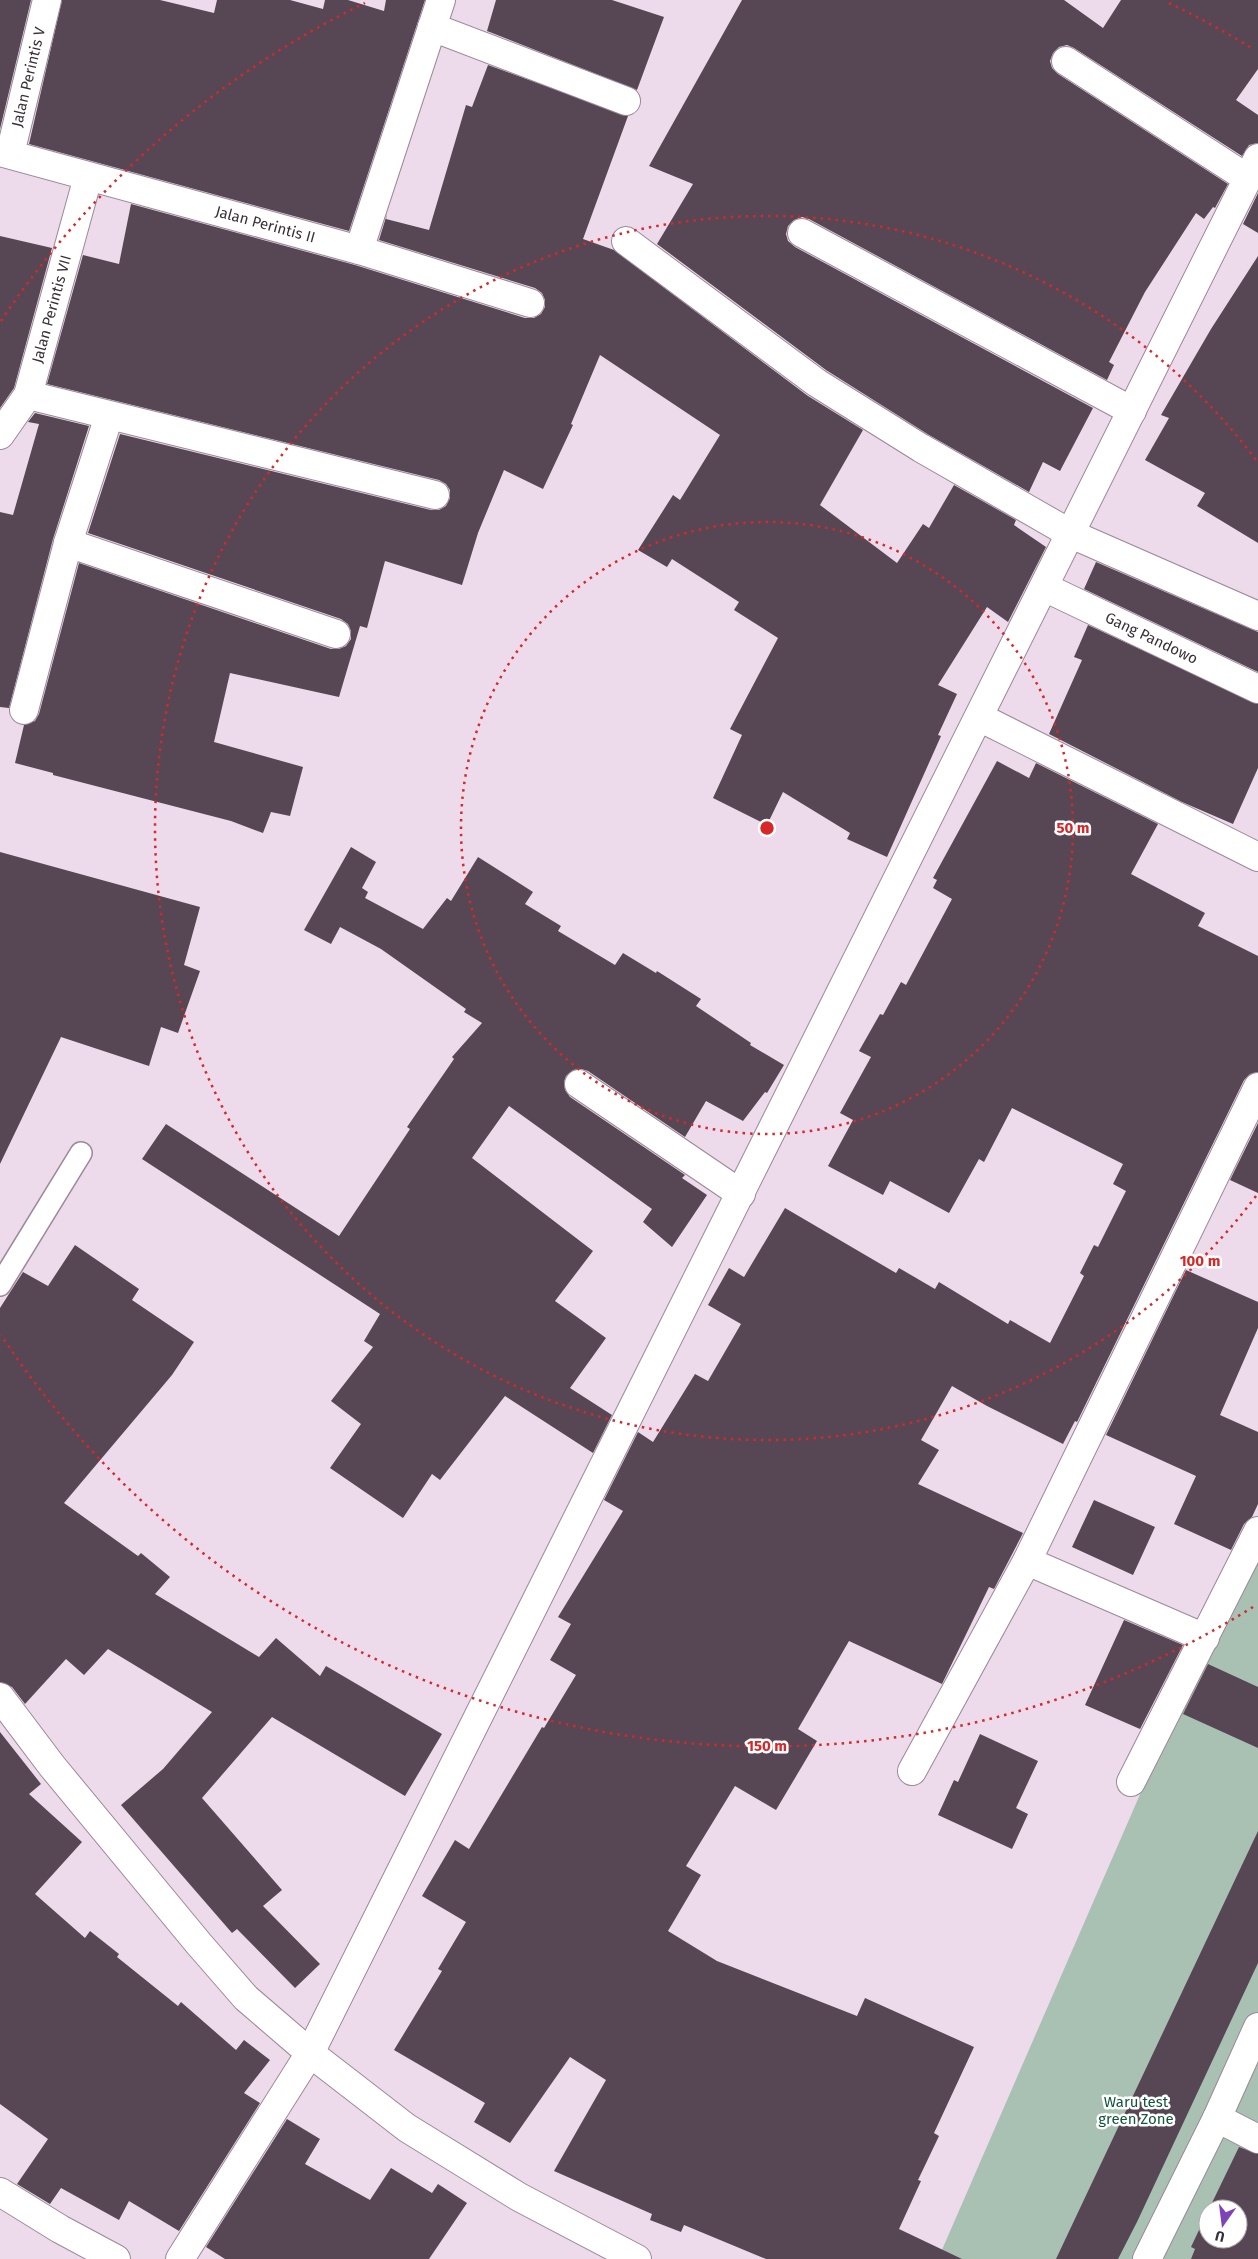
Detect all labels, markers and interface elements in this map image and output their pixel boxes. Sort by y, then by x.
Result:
street label: Jalan Perintis V [8,25,49,129]
street label: Jalan Perintis II [213,202,317,247]
street label: Jalan Perintis VII [28,253,75,365]
street label: Gang Pandowo [1102,608,1201,668]
centre of rings [758,819,776,837]
text: 50 m [1056,819,1090,837]
text: 100 m [1180,1252,1220,1270]
text: 150 m [747,1737,787,1755]
park label: Waru test green Zone [1098,2093,1174,2128]
north arrow [1198,2199,1248,2249]
text: U [1213,2227,1226,2245]

